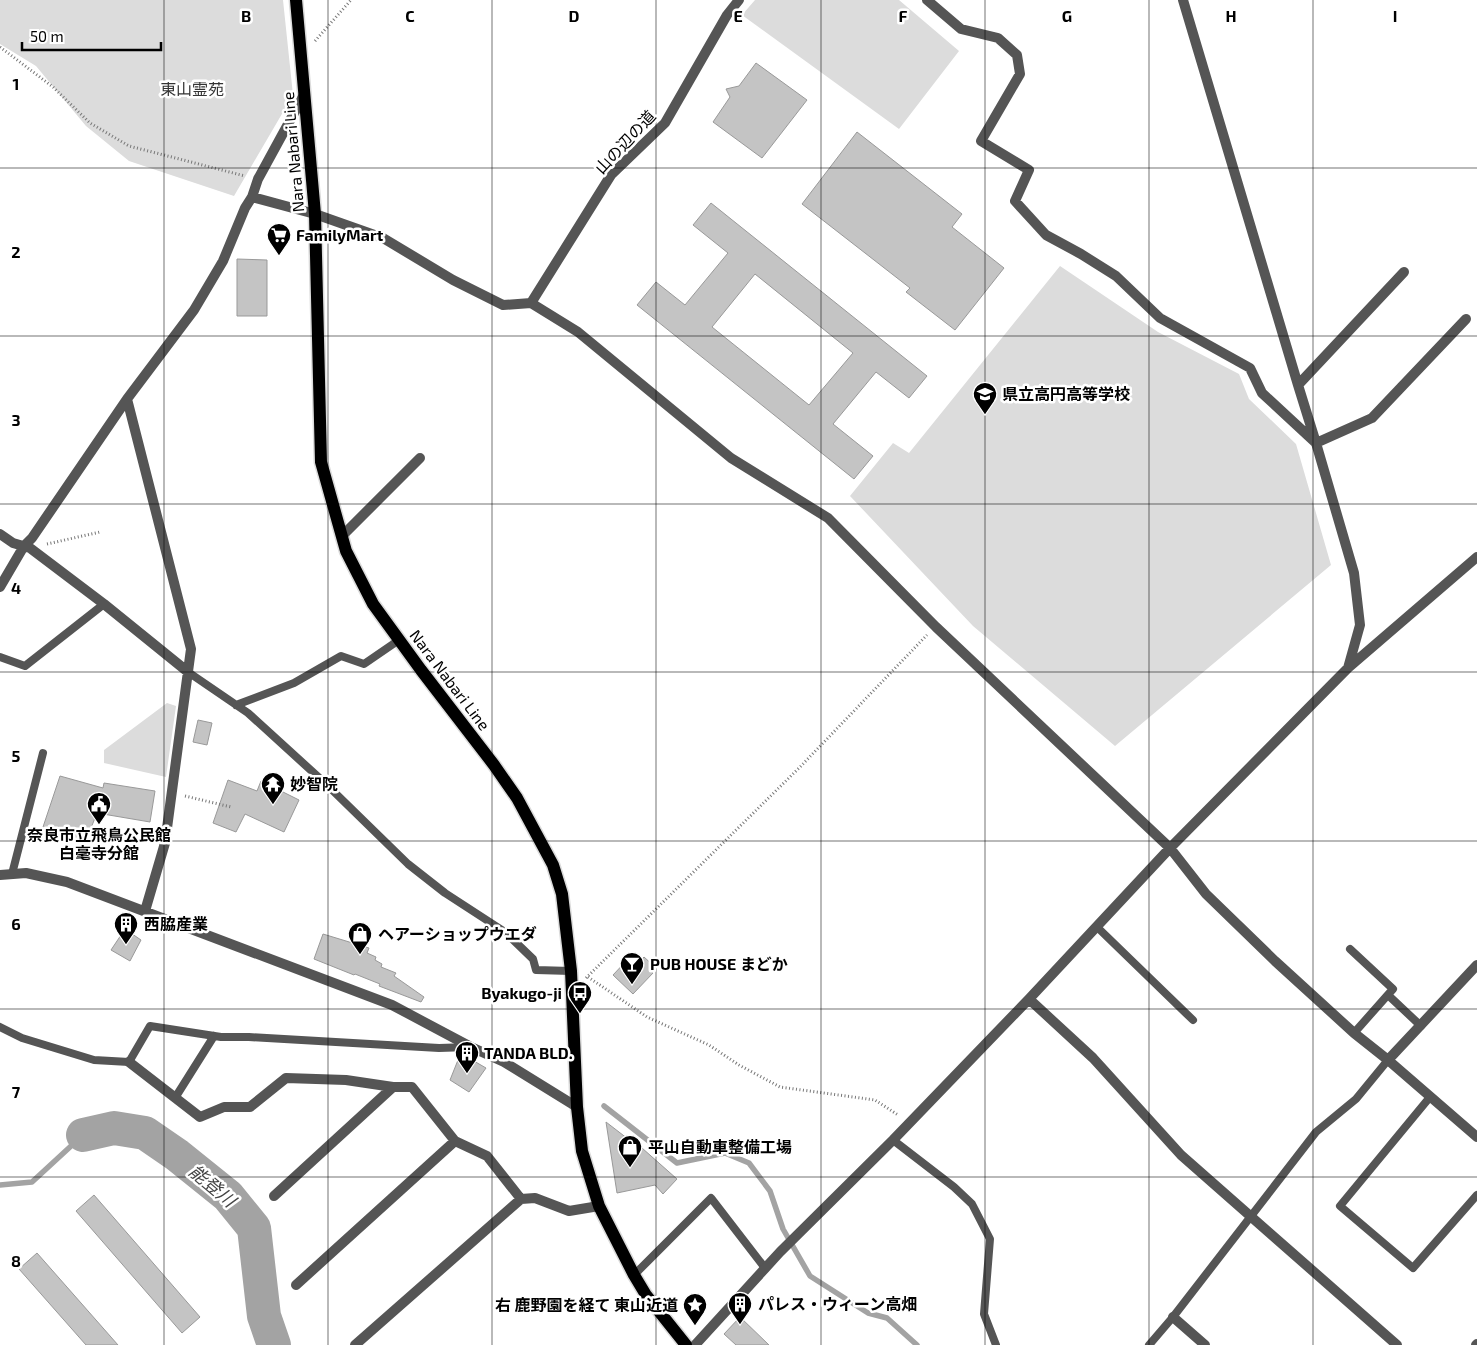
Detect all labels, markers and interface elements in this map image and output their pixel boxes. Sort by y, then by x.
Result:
text: B [241,6,251,25]
text: C [405,6,415,25]
text: D [569,6,580,25]
text: E [733,6,743,25]
text: F [899,6,908,25]
text: G [1062,6,1072,25]
text: H [1225,6,1237,25]
text: I [1393,6,1397,25]
scale bar [22,20,161,52]
text: 50 m [30,27,64,45]
text: 1 [13,74,19,93]
park label: 東山霊苑 [160,79,224,98]
street label: Nara Nabari Line [278,91,307,213]
street label: 山の辺の道 [590,106,659,177]
supermarket icon: FamilyMart [266,222,292,256]
place label: FamilyMart [296,225,384,245]
text: 2 [11,242,21,261]
school or university icon: 県立高円高等学校 [972,381,998,415]
place label: 県立高円高等学校 [1002,384,1130,403]
text: 3 [11,410,21,429]
text: 4 [11,578,21,597]
street label: Nara Nabari Line [406,626,494,734]
text: 5 [12,746,21,765]
temple icon: 妙智院 [260,771,286,805]
place label: 妙智院 [290,774,338,793]
public building icon: 奈良市立飛鳥公民館 白毫寺分館 [86,791,112,825]
place label: 奈良市立飛鳥公民館 白毫寺分館 [27,825,171,862]
building icon: 西脇産業 [113,911,139,945]
text: 6 [11,914,21,933]
place label: 西脇産業 [144,914,208,933]
shop icon: ヘアーショップウエダ [347,921,373,955]
place label: ヘアーショップウエダ [378,924,537,943]
bar icon: PUB HOUSE まどか [619,951,645,985]
place label: PUB HOUSE まどか [650,954,788,973]
bus stop icon: Byakugo-ji [567,980,593,1014]
place label: Byakugo-ji [481,983,562,1003]
building icon: TANDA BLD. [454,1040,480,1074]
place label: TANDA BLD. [484,1043,573,1062]
text: 7 [12,1082,21,1101]
shop icon: 平山自動車整備工場 [617,1134,643,1168]
place label: 平山自動車整備工場 [648,1137,792,1156]
water label: 能登川 [185,1159,242,1212]
text: 8 [11,1251,21,1270]
building icon: パレス・ウィーン高畑 [727,1291,753,1325]
place icon: 右 鹿野園を経て 東山近道 [682,1292,708,1326]
place label: パレス・ウィーン高畑 [758,1294,917,1313]
place label: 右 鹿野園を経て 東山近道 [495,1295,678,1314]

